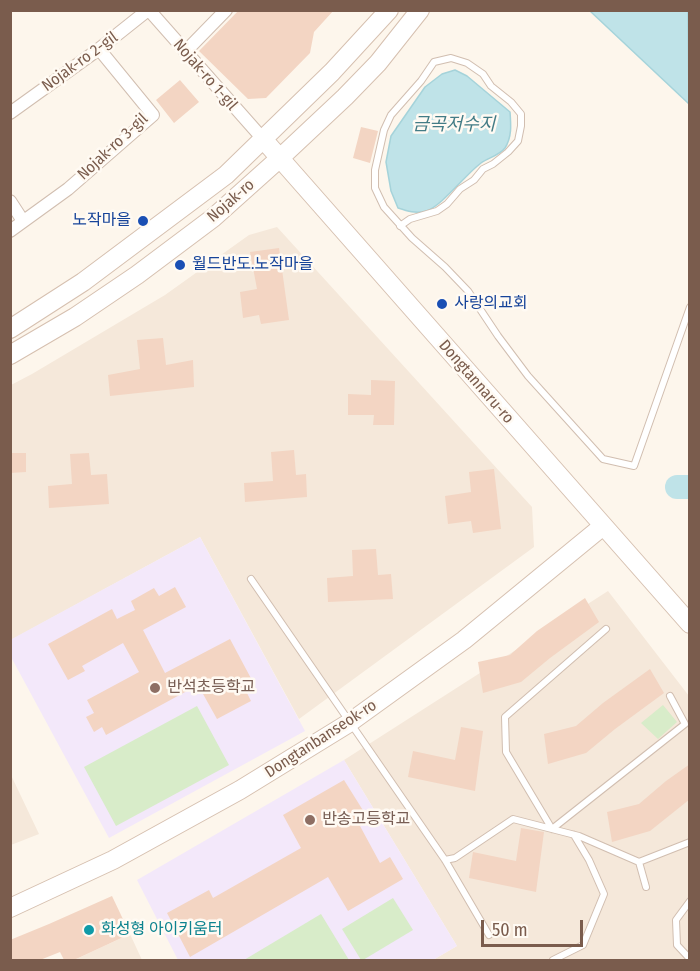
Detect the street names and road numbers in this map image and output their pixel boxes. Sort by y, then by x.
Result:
street label: Nojak-ro 2-gil [38,28,122,96]
street label: Nojak-ro 1-gil [169,35,241,115]
street label: Nojak-ro 3-gil [74,110,152,184]
street label: Nojak-ro [203,175,259,227]
street label: Dongtannaru-ro [434,336,518,428]
street label: Dongtanbanseok-ro [262,696,380,782]

